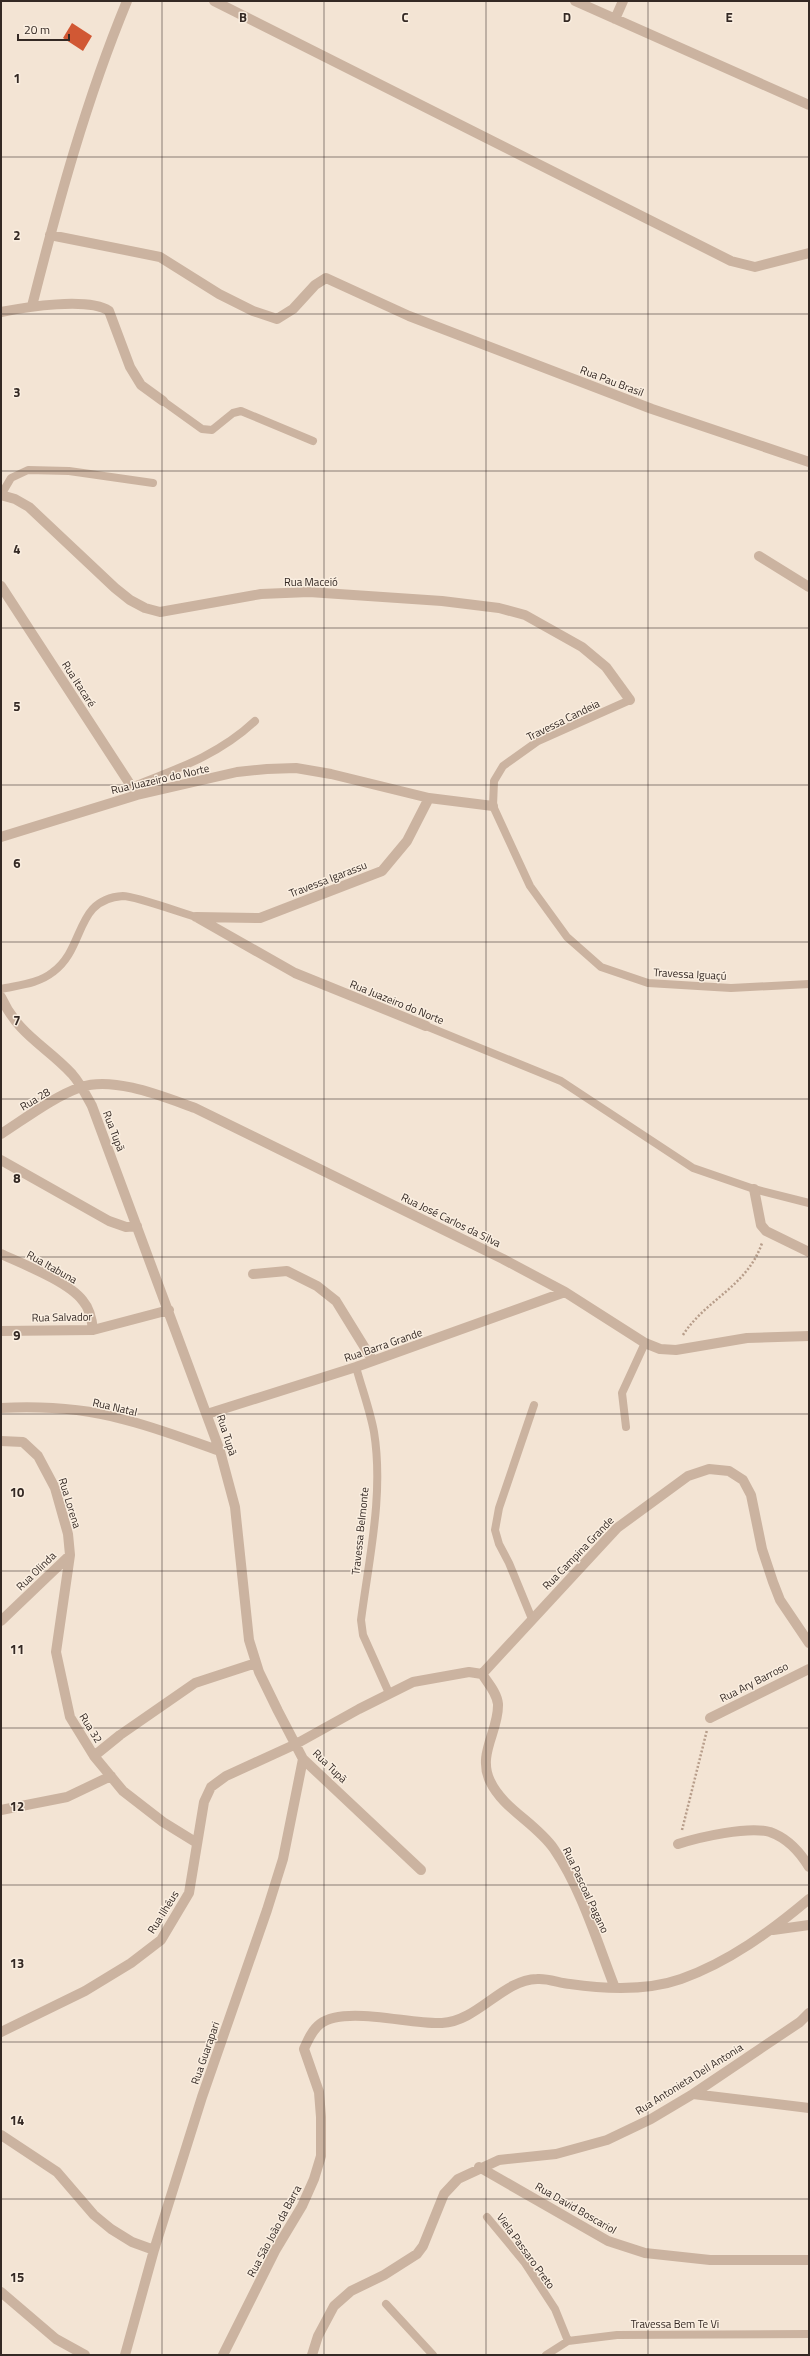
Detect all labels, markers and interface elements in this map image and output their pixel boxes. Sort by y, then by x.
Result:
text: B [239,7,247,27]
text: C [401,7,409,27]
text: D [563,7,571,27]
text: E [725,7,733,27]
scale bar [18,16,69,42]
text: 20 m [24,20,50,39]
text: 1 [13,68,21,88]
text: 2 [13,225,21,245]
street label: Rua Pau Brasil [578,362,646,400]
text: 3 [13,382,21,402]
text: 4 [13,539,21,559]
street label: Rua Maceió [284,574,338,590]
street label: Rua Itacaré [58,658,100,711]
street label: Travessa Candeia [524,695,603,745]
text: 5 [13,696,21,716]
street label: Rua Juazeiro do Norte [109,760,211,798]
text: 6 [13,853,21,873]
street label: Travessa Igarassu [287,857,369,901]
street label: Travessa Iguaçú [653,964,727,984]
street label: Rua Juazeiro do Norte [347,976,447,1028]
text: 7 [13,1010,21,1030]
street label: Rua 28 [17,1084,53,1114]
street label: Rua Tupã [99,1108,129,1154]
text: 8 [13,1168,21,1188]
street label: Rua José Carlos da Silva [398,1189,504,1251]
street label: Rua Itabuna [24,1247,81,1288]
street label: Rua Salvador [32,1308,93,1326]
street label: Rua Barra Grande [342,1324,425,1366]
text: 9 [13,1325,21,1345]
street label: Rua Natal [91,1394,139,1420]
street label: Rua Tupã [213,1412,241,1458]
street label: Rua Lorena [55,1476,85,1531]
text: 10 [10,1482,24,1502]
street label: Travessa Belmonte [347,1486,373,1576]
street label: Rua Campina Grande [539,1512,618,1593]
street label: Rua Olinda [12,1548,60,1594]
text: 11 [10,1639,24,1659]
street label: Rua Ary Barroso [717,1658,791,1706]
street label: Rua 32 [76,1710,106,1746]
street label: Rua Tupã [309,1745,351,1787]
text: 12 [10,1796,24,1816]
street label: Rua Pascoal Pagano [559,1844,613,1936]
street label: Rua Ilhéus [143,1887,183,1937]
text: 13 [10,1953,24,1973]
street label: Rua Guarapari [187,2019,223,2087]
street label: Rua Antonieta Dell Antonia [632,2039,746,2119]
text: 14 [10,2110,24,2130]
street label: Rua David Boscariol [532,2178,620,2238]
street label: Rua São João da Barra [243,2182,305,2280]
street label: Viela Passaro Preto [493,2210,559,2292]
text: 15 [10,2267,24,2287]
street label: Travessa Bem Te Vi [631,2316,719,2332]

